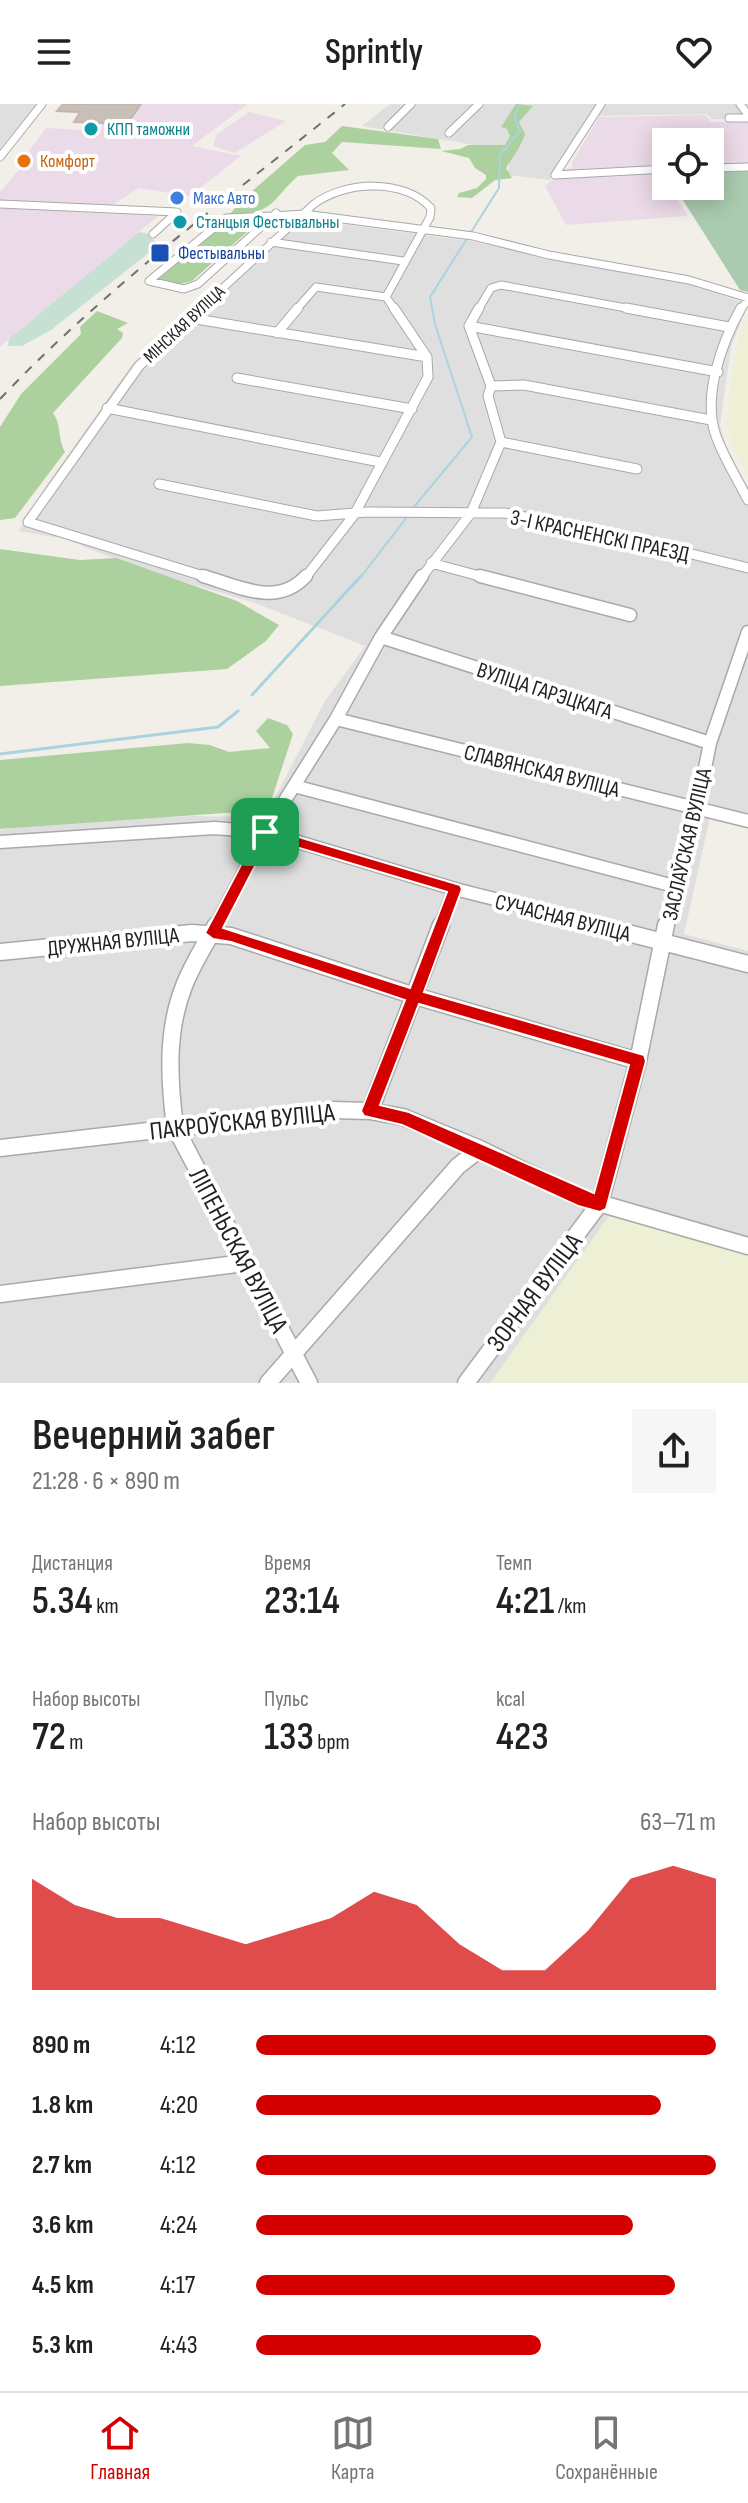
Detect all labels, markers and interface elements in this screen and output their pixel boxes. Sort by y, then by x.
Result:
icon: menu [32,30,76,74]
icon: heart [672,30,716,74]
text: Sprintly [325,31,423,74]
place label: КПП таможни [107,119,190,140]
marker: КПП таможни [82,120,100,138]
map controls [652,128,724,200]
button: locate [652,128,724,200]
place label: Комфорт [40,151,95,172]
marker: Комфорт [15,152,33,170]
place label: Макс Авто [193,188,255,209]
marker: Макс Авто [168,189,186,207]
place label: Станцыя Фестывальны [196,212,340,233]
marker: Станцыя Фестывальны [171,213,189,231]
marker: Фестывальны [149,242,171,264]
place label: Фестывальны [178,243,265,264]
street label: МІНСКАЯ ВУЛІЦА [139,281,230,367]
street label: 3-І КРАСНЕНСКІ ПРАЕЗД [508,504,692,569]
street label: ВУЛІЦА ГАРЭЦКАГА [473,657,616,726]
street label: СЛАВЯНСКАЯ ВУЛІЦА [461,739,623,804]
street label: ЗАСЛАЎСКАЯ ВУЛІЦА [657,765,718,923]
pin [231,798,299,866]
icon: arrive [243,810,287,854]
street label: СУЧАСНАЯ ВУЛІЦА [492,889,634,948]
street label: ДРУЖНАЯ ВУЛІЦА [46,922,181,963]
street label: ПАКРОЎСКАЯ ВУЛІЦА [148,1097,337,1148]
street label: ЛІПЕНЬСКАЯ ВУЛІЦА [181,1163,294,1339]
street label: ЗОРНАЯ ВУЛІЦА [481,1227,590,1358]
text: Вечерний забег [32,1409,275,1462]
button: share [632,1409,716,1493]
text: 21:28 · 6 × 890 m [32,1466,180,1497]
text: Дистанция [32,1550,113,1577]
text: Время [264,1550,311,1577]
text: Темп [496,1550,532,1577]
text: 5.34 [32,1577,93,1625]
text: 23:14 [264,1577,340,1625]
text: 4:21 [496,1577,554,1625]
text: km [93,1593,119,1620]
text: /km [554,1593,586,1620]
text: Набор высоты [32,1686,141,1713]
text: Пульс [264,1686,309,1713]
text: kcal [496,1686,525,1713]
text: 72 [32,1713,66,1761]
text: 133 [264,1713,314,1761]
text: 423 [496,1713,549,1761]
text: m [66,1729,83,1756]
text: bpm [314,1729,350,1756]
text: Набор высоты [32,1807,160,1838]
text: 63–71 m [640,1807,716,1838]
text: 890 m [32,2030,90,2061]
text: 4:12 [160,2030,196,2061]
text: 1.8 km [32,2090,93,2121]
text: 4:20 [160,2090,198,2121]
text: 2.7 km [32,2150,92,2181]
text: 4:12 [160,2150,196,2181]
text: 3.6 km [32,2210,94,2241]
text: 4:24 [160,2210,197,2241]
text: 4.5 km [32,2270,94,2301]
text: 4:17 [160,2270,195,2301]
text: 5.3 km [32,2330,93,2361]
text: 4:43 [160,2330,198,2361]
tab: Главная [90,2411,150,2486]
tab: Карта [331,2411,375,2486]
tab: Сохранённые [555,2411,658,2486]

